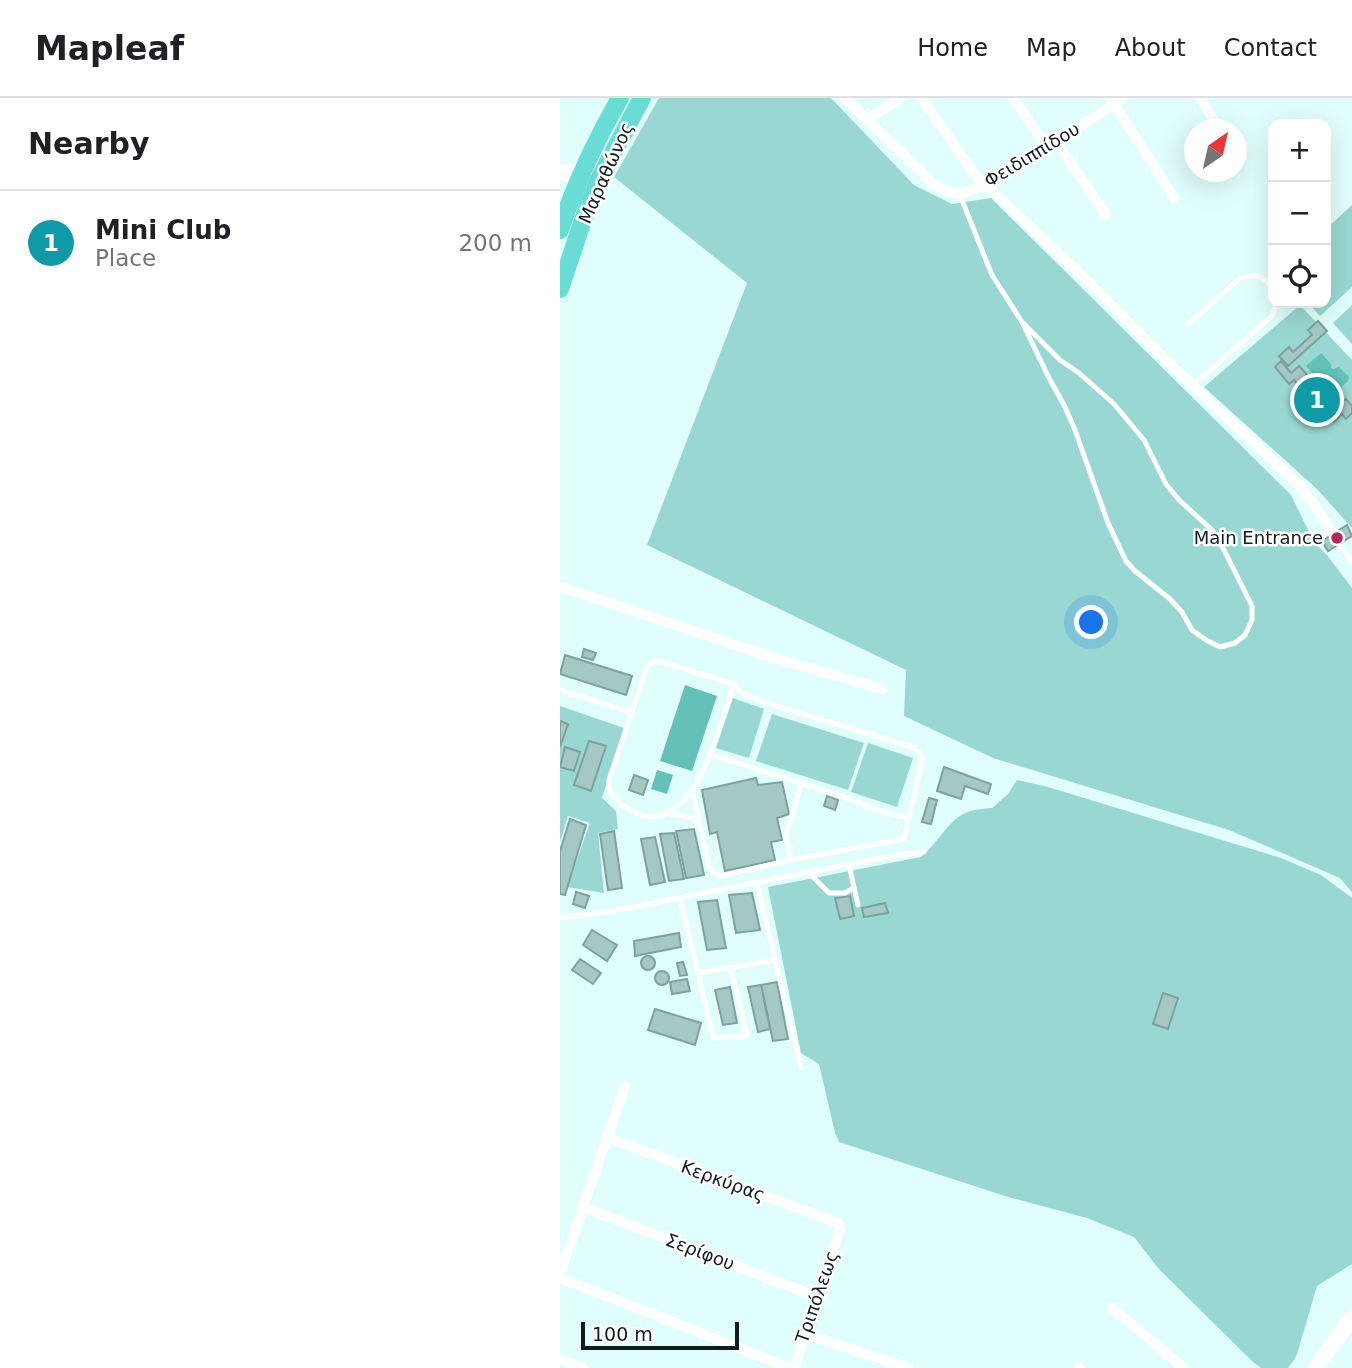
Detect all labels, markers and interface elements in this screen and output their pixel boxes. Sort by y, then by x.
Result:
text: Mapleaf [35,29,184,68]
text: Home [917,34,988,62]
text: Map [1026,34,1077,62]
text: About [1115,34,1186,62]
text: Contact [1224,34,1317,62]
street label: Φειδιππίδου [980,118,1083,191]
street label: Μαραθώνος [574,119,637,227]
north arrow [1184,119,1247,182]
map controls [1268,119,1331,308]
button: + [1268,119,1331,182]
text: Nearby [28,126,150,161]
button: − [1268,182,1331,245]
text: Mini Club [95,215,231,245]
text: 1 [43,230,59,256]
text: 200 m [458,230,532,256]
text: Place [95,245,156,271]
button: locate [1268,245,1331,308]
pin: 1 [1294,374,1340,426]
place label: Main Entrance [1194,527,1323,548]
marker: Main Entrance [1329,530,1345,546]
your location [1074,605,1108,639]
street label: Κερκύρας [678,1156,768,1205]
street label: Σερίφου [663,1229,738,1274]
street label: Τριπόλεως [791,1248,842,1347]
scale bar [581,1319,738,1351]
text: 100 m [592,1323,653,1345]

